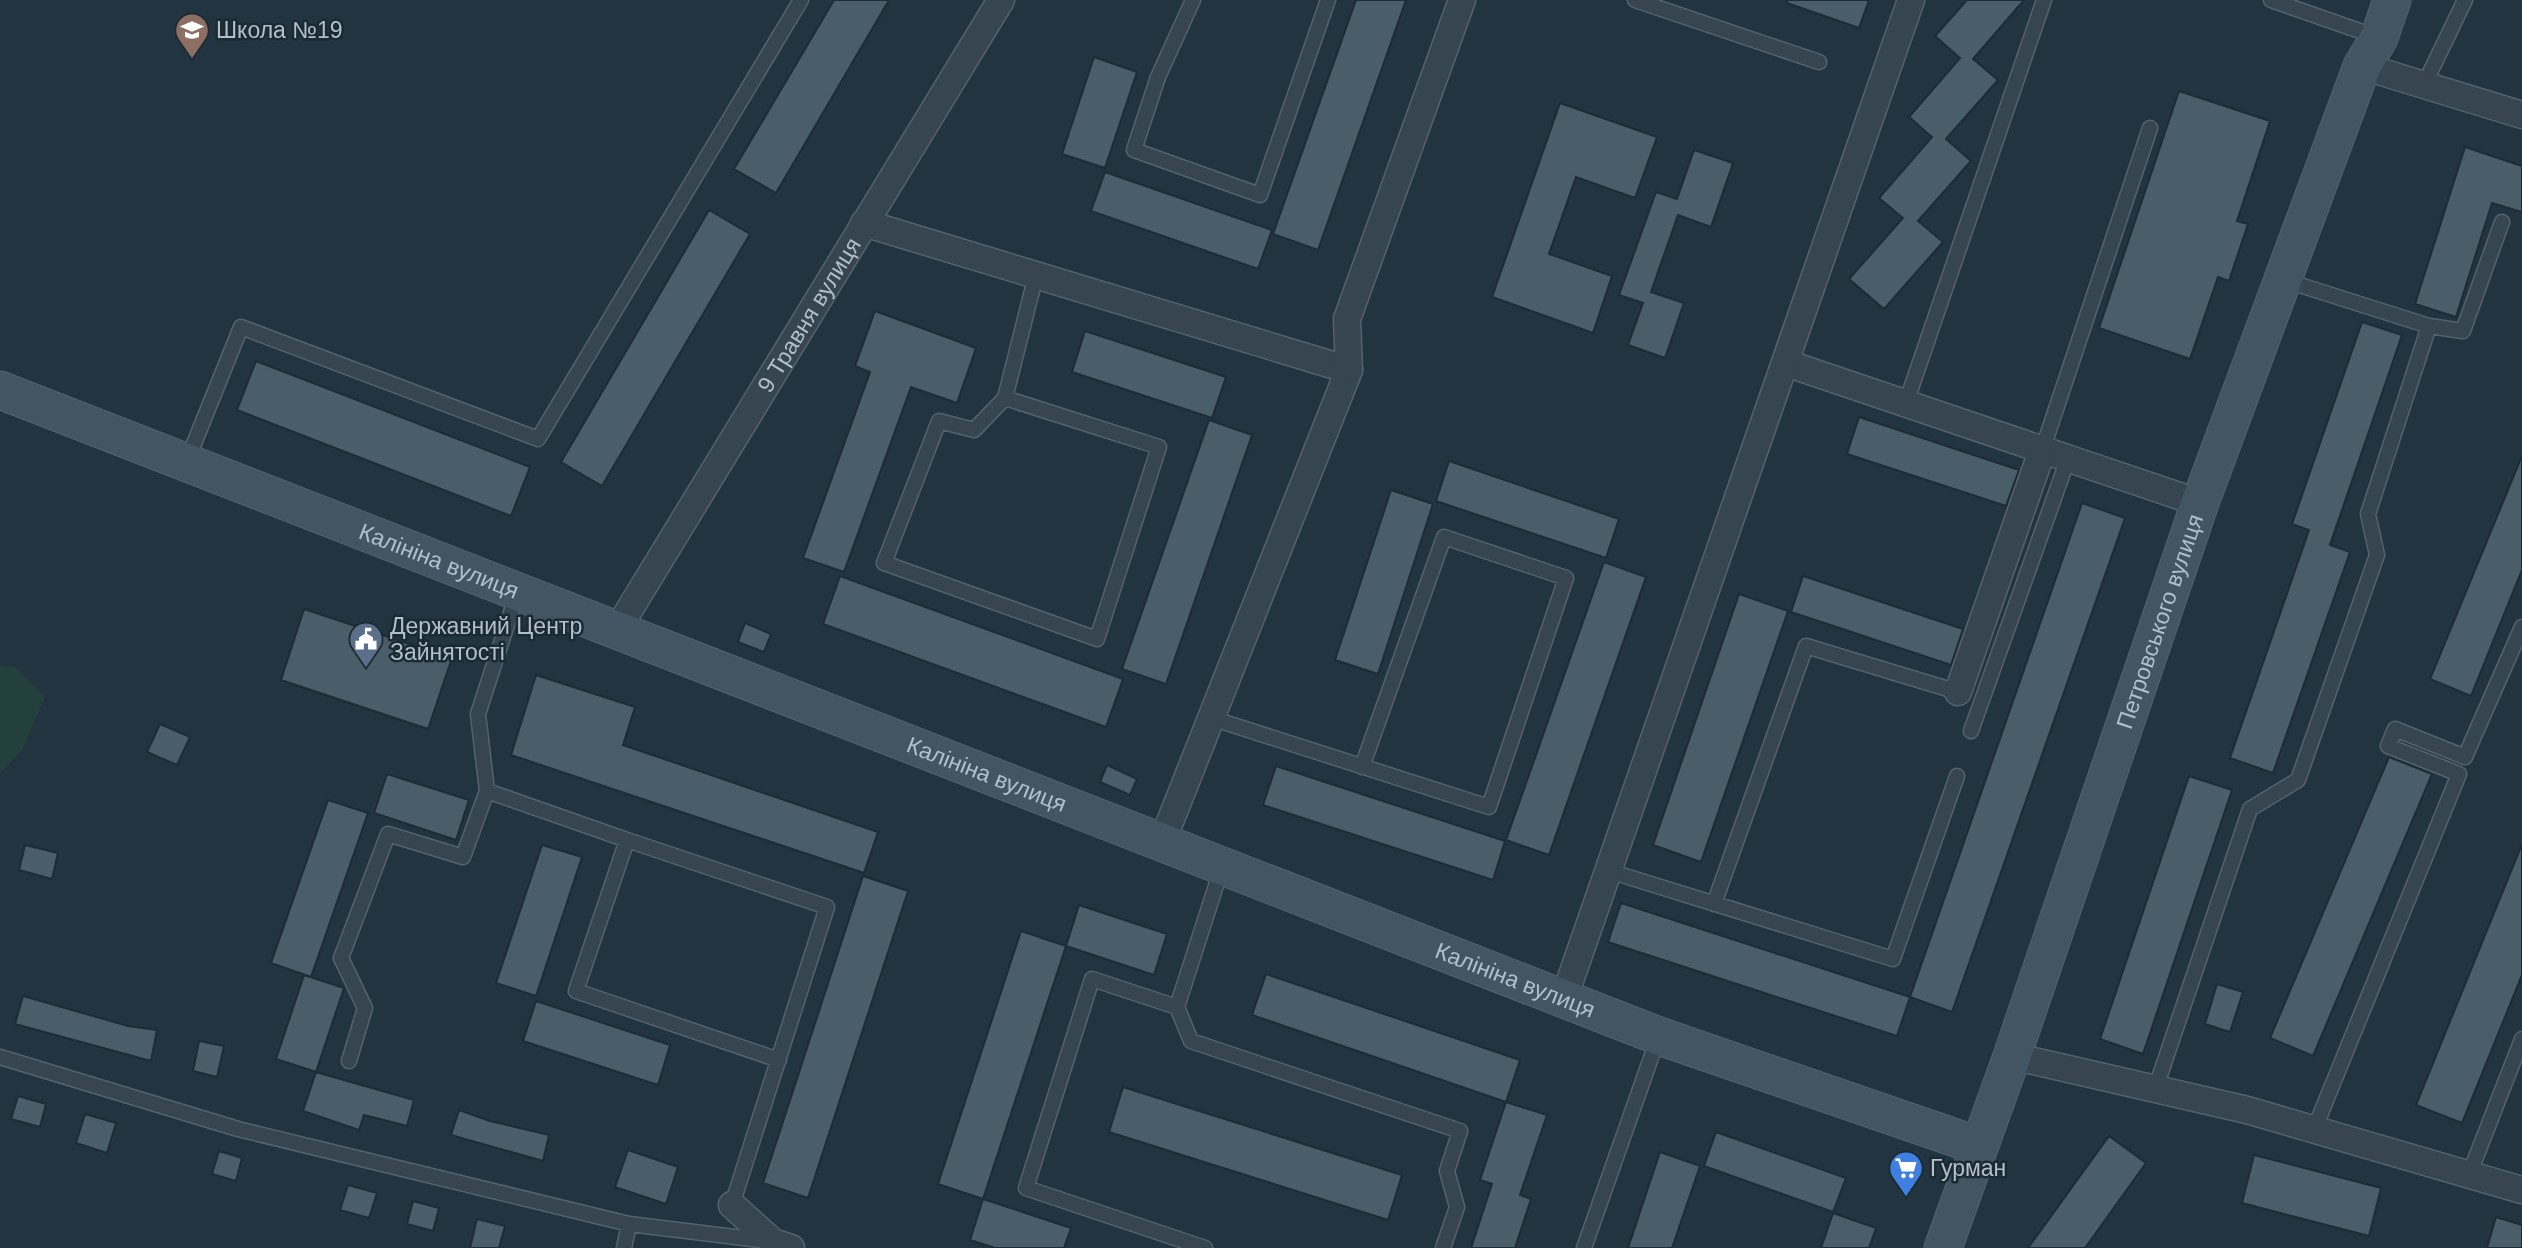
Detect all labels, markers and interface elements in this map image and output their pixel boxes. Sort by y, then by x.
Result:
school or university icon: Школа №19 [173,11,211,60]
place label: Школа №19 [216,17,343,43]
street label: 9 Травня вулиця [752,233,866,397]
street label: Петровського вулиця [2111,511,2208,732]
street label: Калініна вулиця [355,518,522,604]
place label: Державний Центр Зайнятості [390,613,582,665]
public building icon: Державний Центр Зайнятості [347,620,385,669]
street label: Калініна вулиця [903,731,1070,817]
street label: Калініна вулиця [1432,937,1599,1023]
supermarket icon: Гурман [1887,1149,1925,1198]
place label: Гурман [1930,1155,2006,1181]

